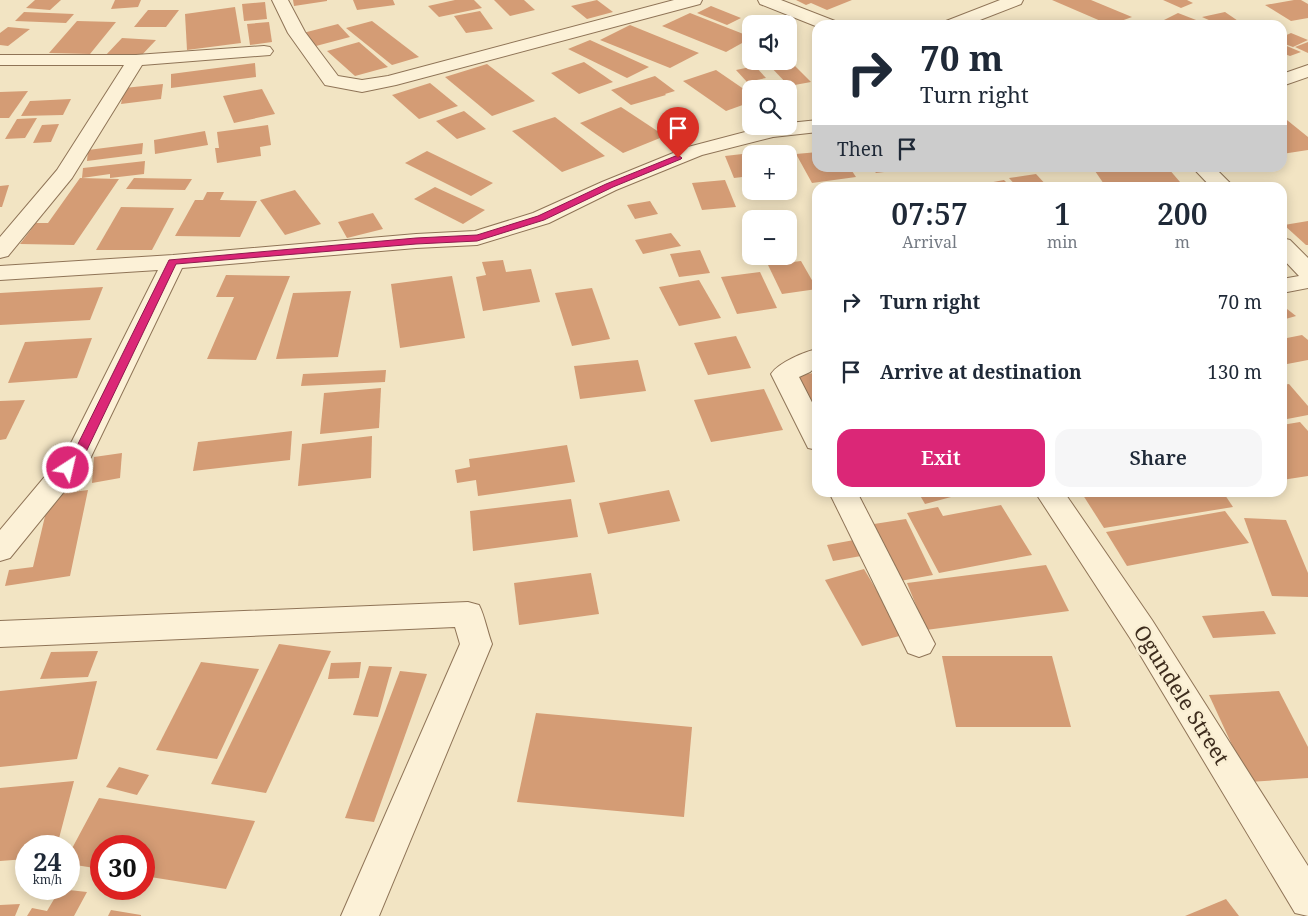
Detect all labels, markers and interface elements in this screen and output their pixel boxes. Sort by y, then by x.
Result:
map controls [742,15,797,265]
button: sound [742,15,797,70]
text: 70 m [920,34,1003,81]
icon: right [837,40,902,105]
text: Turn right [920,79,1029,109]
button: search [742,80,797,135]
pin [657,107,699,158]
icon: arrive [664,114,692,142]
icon: arrive [893,135,921,163]
text: Then [837,136,883,162]
button: + [742,145,797,200]
text: 07:57 [891,193,968,234]
text: 1 [1054,193,1071,234]
text: 200 [1157,193,1208,234]
button: − [742,210,797,265]
text: Arrival [902,231,957,253]
text: min [1047,231,1078,253]
text: m [1175,231,1190,253]
icon: right [837,288,865,316]
text: Turn right [880,289,980,315]
text: 70 m [1218,289,1262,315]
icon: arrive [837,358,865,386]
text: Arrive at destination [880,359,1082,385]
text: 130 m [1207,359,1262,385]
button: Exit [837,429,1045,487]
button: Share [1055,429,1262,487]
position arrow [41,441,93,493]
street label: Ogundele Street [1128,619,1236,770]
speed limit sign: 30 [90,835,155,900]
text: 24 [33,844,62,878]
text: km/h [33,871,62,888]

